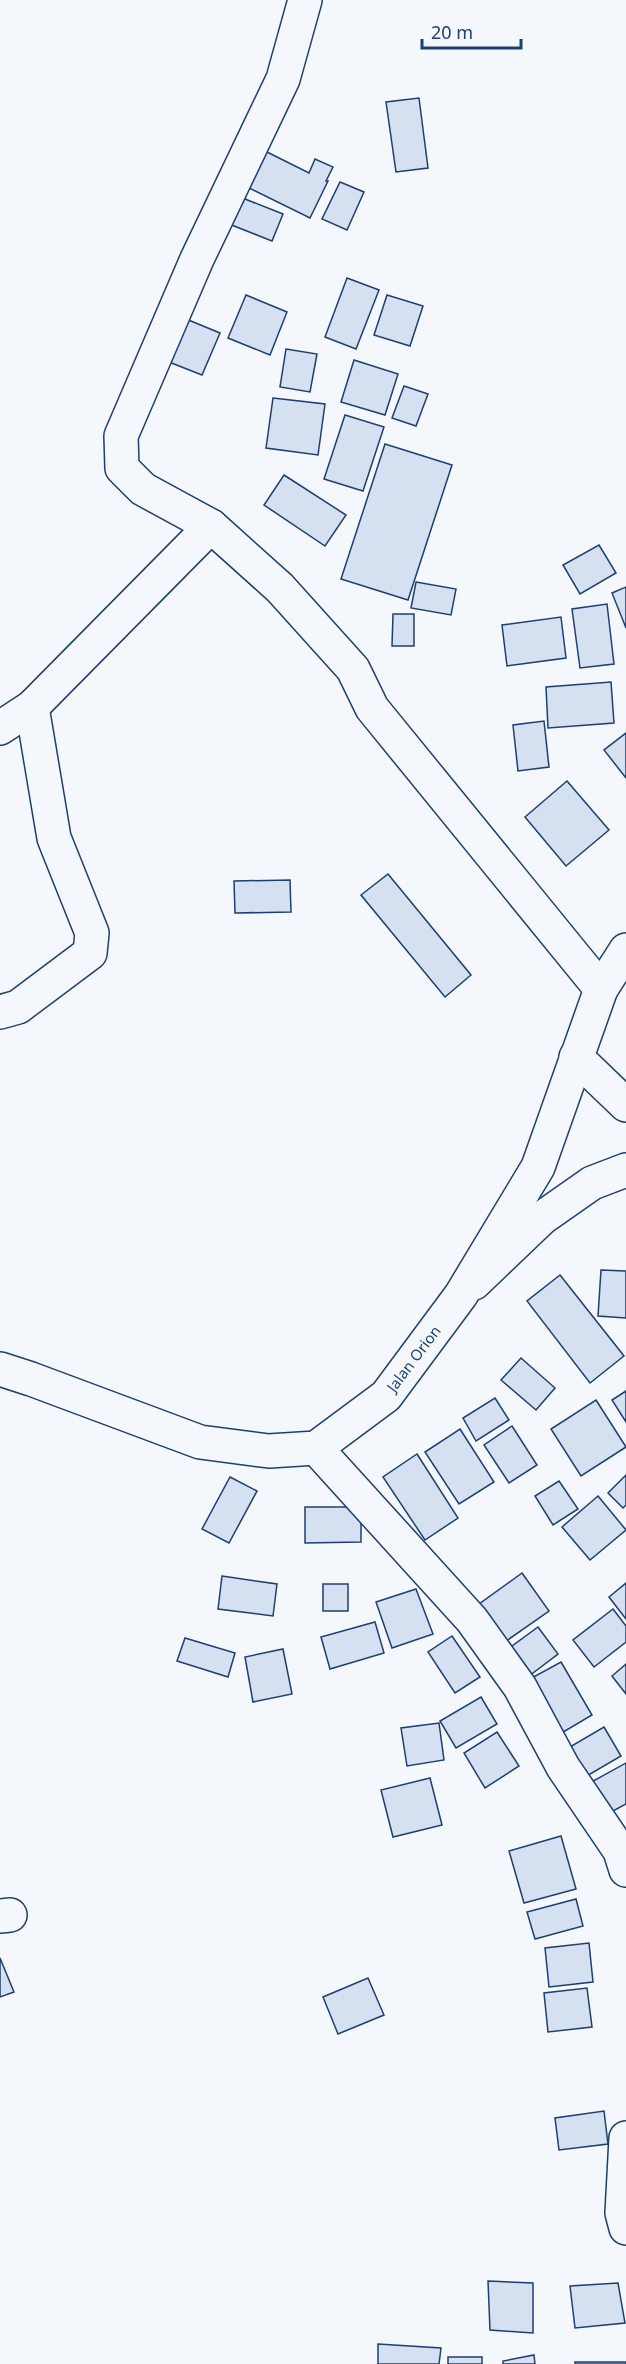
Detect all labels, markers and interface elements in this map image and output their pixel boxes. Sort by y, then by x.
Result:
scale bar [422,12,521,50]
text: 20 m [431,20,473,44]
street label: Jalan Orion [381,1321,445,1397]

